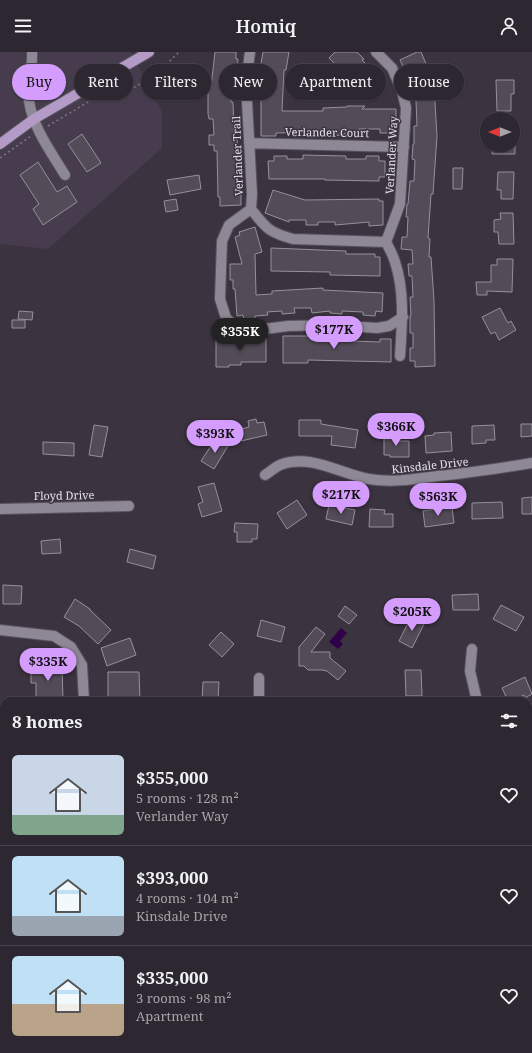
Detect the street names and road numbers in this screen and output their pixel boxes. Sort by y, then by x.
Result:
street label: Verlander Trail [228,115,246,196]
street label: Verlander Way [381,115,401,194]
street label: Verlander Court [285,124,369,140]
street label: Kinsdale Drive [391,453,469,477]
street label: Floyd Drive [33,487,95,503]

